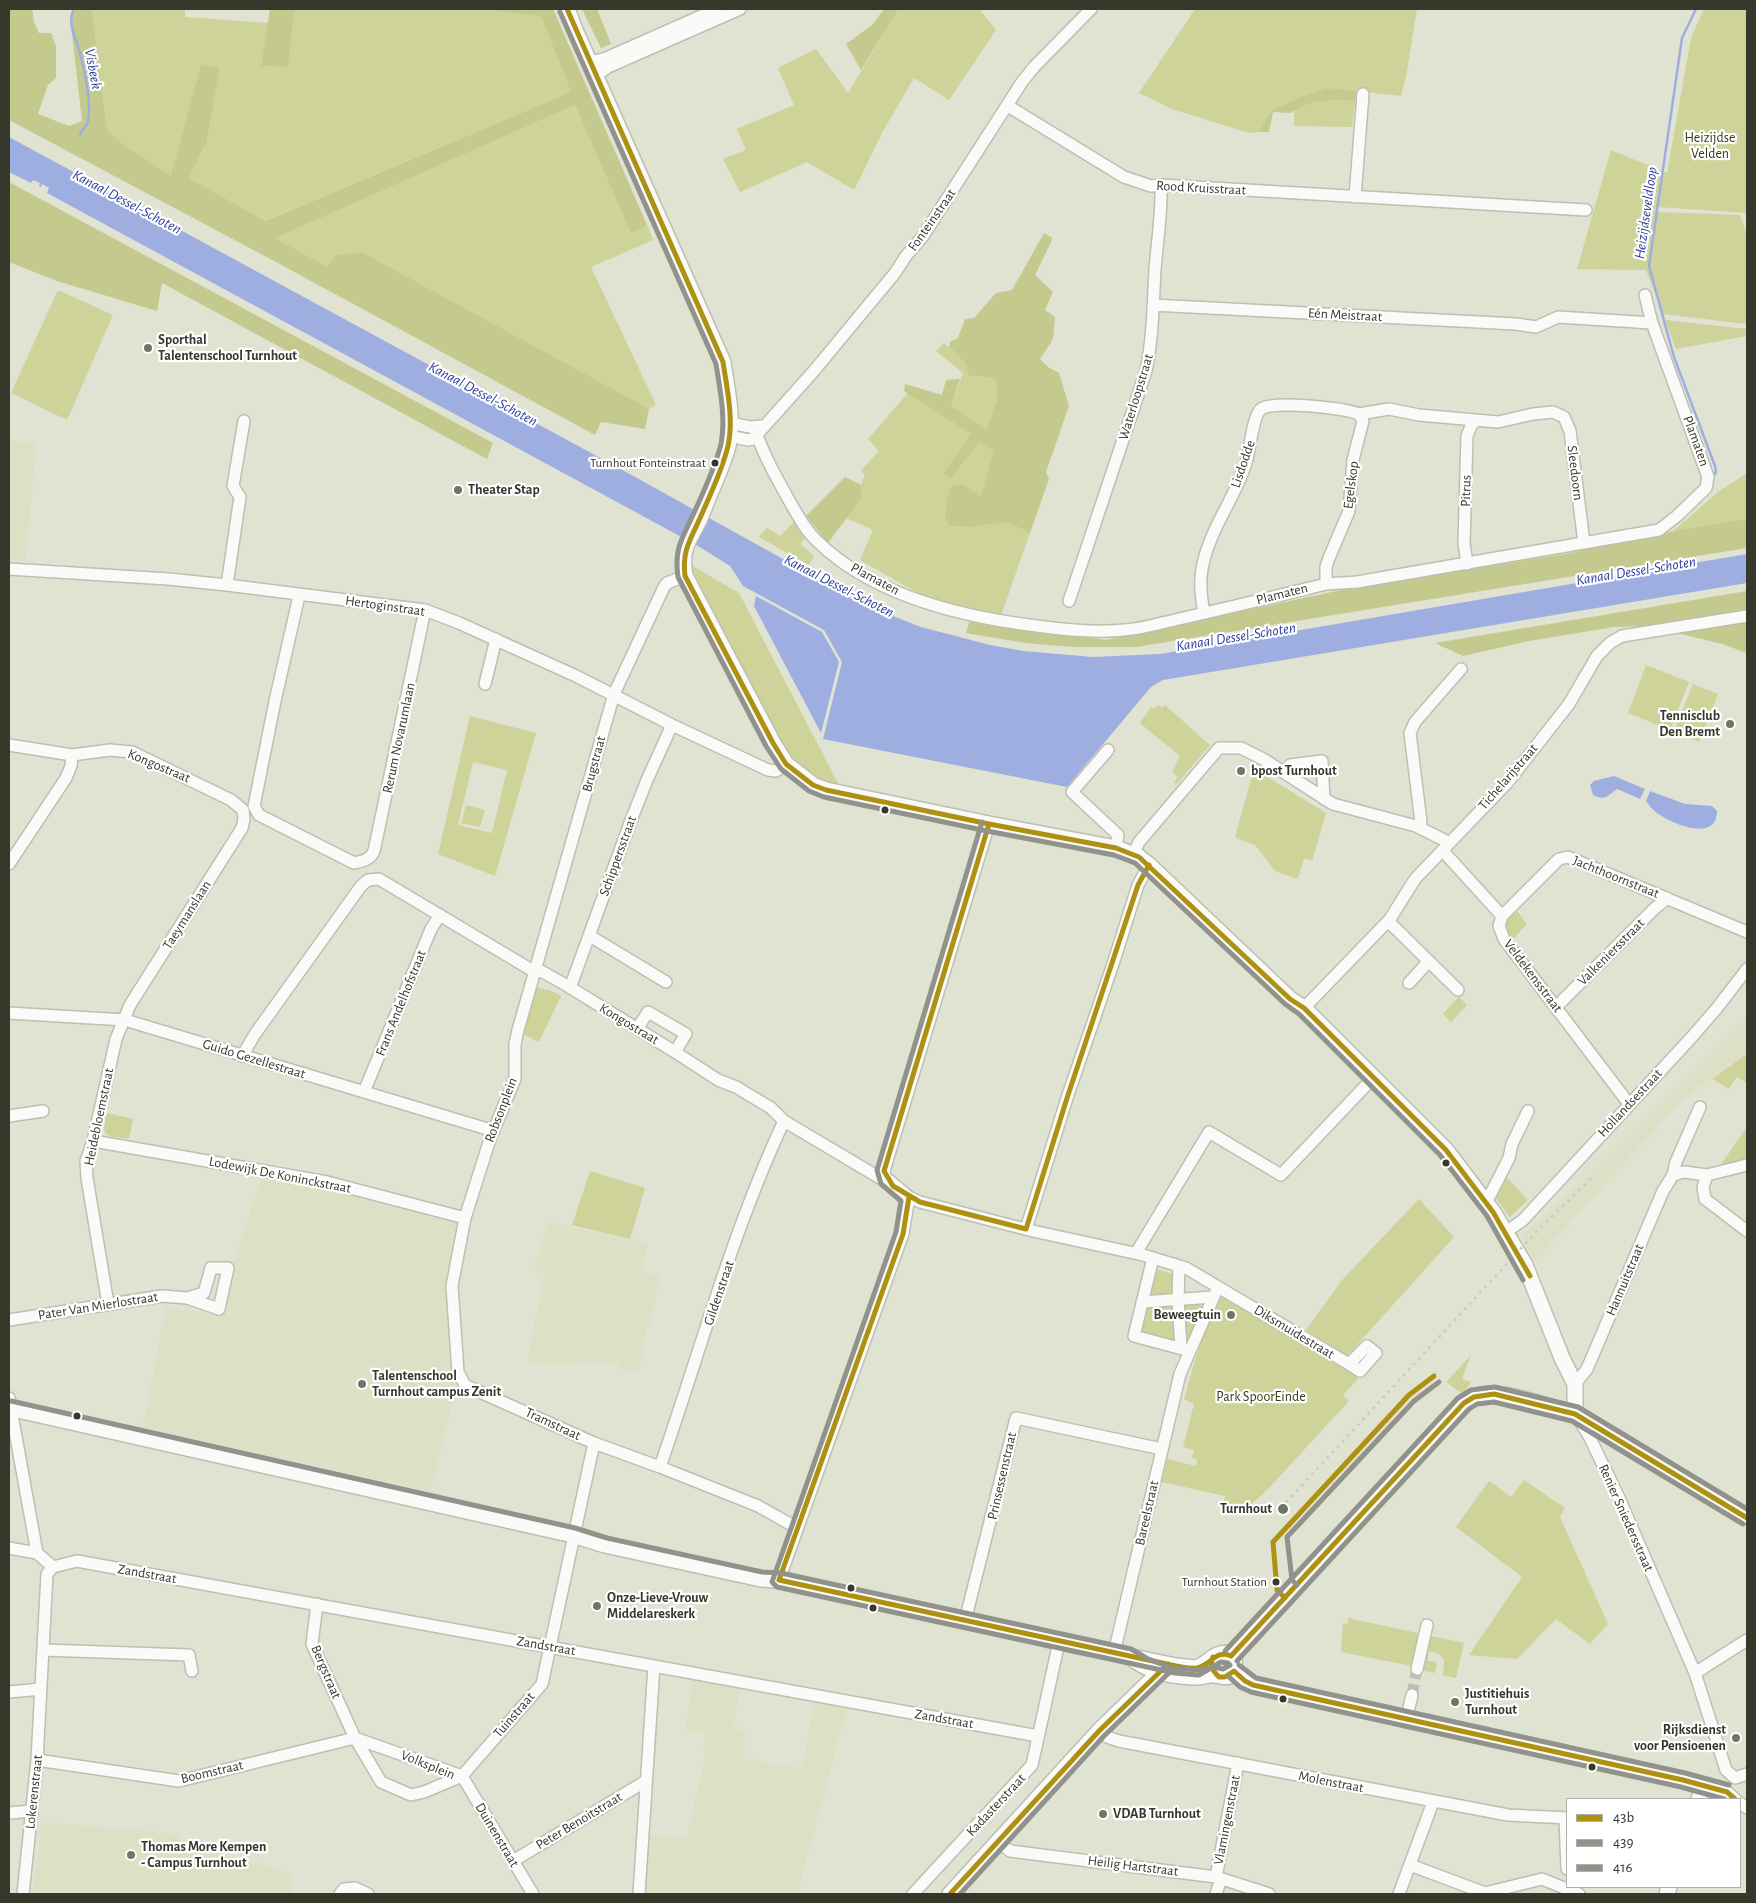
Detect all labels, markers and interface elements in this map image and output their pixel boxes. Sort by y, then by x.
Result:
water label: Visbeek [80,47,106,91]
park label: Heizijdse Velden [1685,130,1735,162]
water label: Kanaal Dessel-Schoten [69,166,185,238]
water label: Heizijdseveldloop [1631,166,1661,260]
street label: Rood Kruisstraat [1156,177,1246,199]
street label: Fonteinstraat [904,186,960,254]
street label: Eén Meistraat [1307,305,1383,325]
place label: Sporthal Talentenschool Turnhout [158,332,297,364]
marker: Sporthal Talentenschool Turnhout [142,342,154,354]
street label: Waterloopstraat [1115,352,1157,442]
water label: Kanaal Dessel-Schoten [425,358,541,430]
street label: Plamaten [1679,413,1713,469]
street label: Lisdodde [1227,438,1259,490]
street label: Sleedoorn [1563,444,1587,502]
place label: Turnhout Fonteinstraat [590,455,706,471]
marker: Turnhout Fonteinstraat [710,458,720,468]
street label: Egelskop [1340,460,1362,510]
street label: Pitrus [1457,475,1475,507]
place label: Theater Stap [468,482,540,498]
marker: Theater Stap [452,484,464,496]
water label: Kanaal Dessel-Schoten [781,551,897,621]
water label: Kanaal Dessel-Schoten [1575,553,1697,589]
street label: Plamaten [848,559,902,599]
street label: Plamaten [1254,579,1310,609]
street label: Hertoginstraat [344,592,426,620]
water label: Kanaal Dessel-Schoten [1175,619,1297,655]
street label: Rerum Novarumlaan [379,681,419,795]
place label: Tennisclub Den Bremt [1659,708,1720,740]
marker: Tennisclub Den Bremt [1724,718,1736,730]
street label: Brugstraat [578,734,610,794]
street label: Tichelarijstraat [1475,740,1541,814]
street label: Kongostraat [125,745,193,787]
place label: bpost Turnhout [1251,763,1337,779]
marker: bpost Turnhout [1235,765,1247,777]
unlabelled marker [880,805,890,815]
street label: Schippersstraat [596,814,640,898]
street label: Jachthoornstraat [1570,852,1662,902]
street label: Taeymanslaan [159,877,215,953]
street label: Valkeniersstraat [1574,915,1648,989]
street label: Veldekensstraat [1500,936,1566,1016]
street label: Frans Andelhofstraat [372,948,430,1058]
street label: Kongostraat [596,1000,662,1048]
street label: Guido Gezellestraat [201,1035,307,1083]
street label: Hollandsestraat [1594,1065,1666,1141]
street label: Heidebloemstraat [80,1067,118,1167]
street label: Robsonplein [481,1075,521,1145]
street label: Lodewijk De Koninckstraat [208,1153,352,1197]
unlabelled marker [1441,1158,1451,1168]
street label: Hannuitstraat [1602,1242,1648,1318]
street label: Gildenstraat [700,1258,738,1328]
street label: Pater Van Mierlostraat [37,1288,159,1324]
street label: Diksmuidestraat [1251,1301,1337,1363]
place label: Beweegtuin [1154,1307,1221,1323]
marker: Beweegtuin [1225,1309,1237,1321]
place label: Talentenschool Turnhout campus Zenit [372,1368,501,1400]
marker: Talentenschool Turnhout campus Zenit [356,1378,368,1390]
park label: Park SpoorEinde [1216,1389,1306,1405]
street label: Tramstraat [523,1404,583,1444]
unlabelled marker [72,1411,82,1421]
street label: Prinsessenstraat [984,1431,1020,1521]
street label: Renier Sniedersstraat [1595,1462,1657,1574]
street label: Bareelstraat [1131,1479,1163,1547]
place label: Turnhout [1220,1501,1272,1517]
marker: Turnhout [1276,1502,1290,1516]
street label: Zandstraat [116,1561,178,1587]
place label: Turnhout Station [1182,1574,1267,1590]
marker: Turnhout Station [1271,1577,1281,1587]
unlabelled marker [846,1583,856,1593]
place label: Onze-Lieve-Vrouw Middelareskerk [607,1590,708,1622]
marker: Onze-Lieve-Vrouw Middelareskerk [591,1600,603,1612]
unlabelled marker [868,1603,878,1613]
street label: Zandstraat [515,1633,577,1659]
street label: Bergstraat [307,1643,345,1701]
place label: Justitiehuis Turnhout [1465,1686,1529,1718]
street label: Tuinstraat [490,1689,538,1741]
unlabelled marker [1278,1694,1288,1704]
marker: Justitiehuis Turnhout [1449,1696,1461,1708]
street label: Zandstraat [913,1706,975,1732]
place label: Rijksdienst voor Pensioenen [1634,1722,1726,1754]
marker: Rijksdienst voor Pensioenen [1730,1732,1742,1744]
street label: Volksplein [399,1747,457,1783]
street label: Lokerenstraat [22,1754,46,1830]
street label: Boomstraat [179,1757,245,1787]
unlabelled marker [1587,1762,1597,1772]
street label: Molenstraat [1297,1767,1365,1797]
street label: Kadasterstraat [963,1770,1029,1840]
street label: Vlamingenstraat [1210,1774,1244,1866]
street label: Peter Benoitstraat [533,1789,625,1853]
legend [1566,1798,1741,1888]
street label: Duinenstraat [471,1800,523,1870]
place label: VDAB Turnhout [1113,1806,1201,1822]
marker: VDAB Turnhout [1097,1808,1109,1820]
text: 43b [1613,1810,1634,1825]
text: 439 [1613,1835,1633,1850]
place label: Thomas More Kempen - Campus Turnhout [141,1839,266,1871]
marker: Thomas More Kempen - Campus Turnhout [125,1849,137,1861]
street label: Heilig Hartstraat [1087,1852,1179,1880]
text: 416 [1613,1860,1632,1875]

